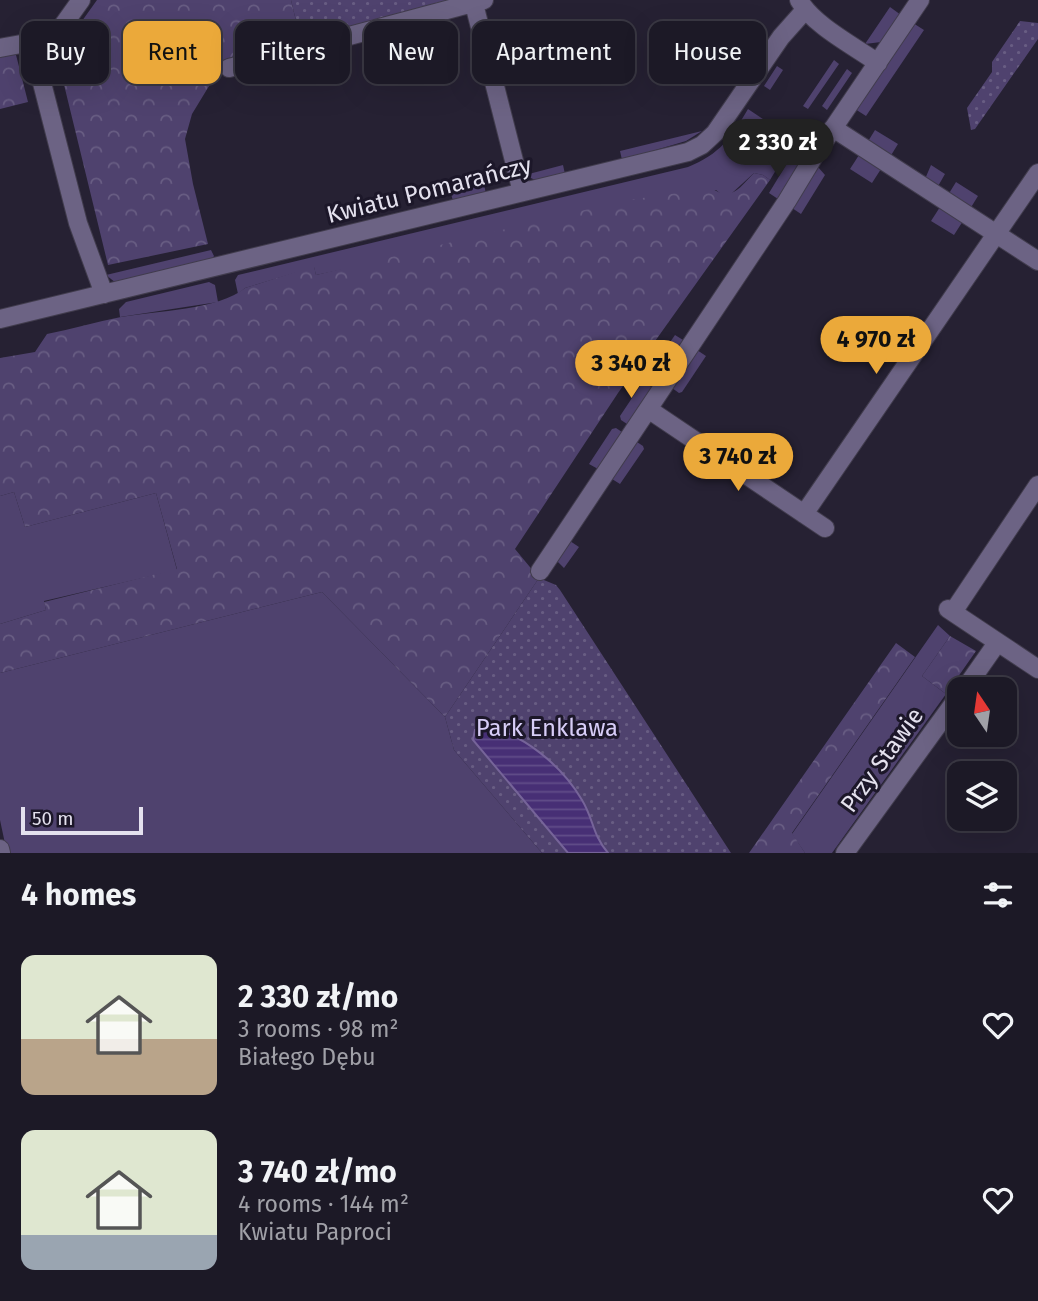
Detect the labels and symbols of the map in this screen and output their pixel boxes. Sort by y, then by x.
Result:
pin: 2 330 zł [706,120,850,179]
street label: Kwiatu Pomarańczy [324,151,535,229]
pin: 4 970 zł [804,316,948,376]
pin: 3 340 zł [559,340,703,400]
pin: 3 740 zł [666,434,810,493]
north arrow [947,677,1017,747]
street label: Przy Stawie [835,702,929,818]
park label: Park Enklawa [476,714,618,742]
scale bar [21,804,144,836]

